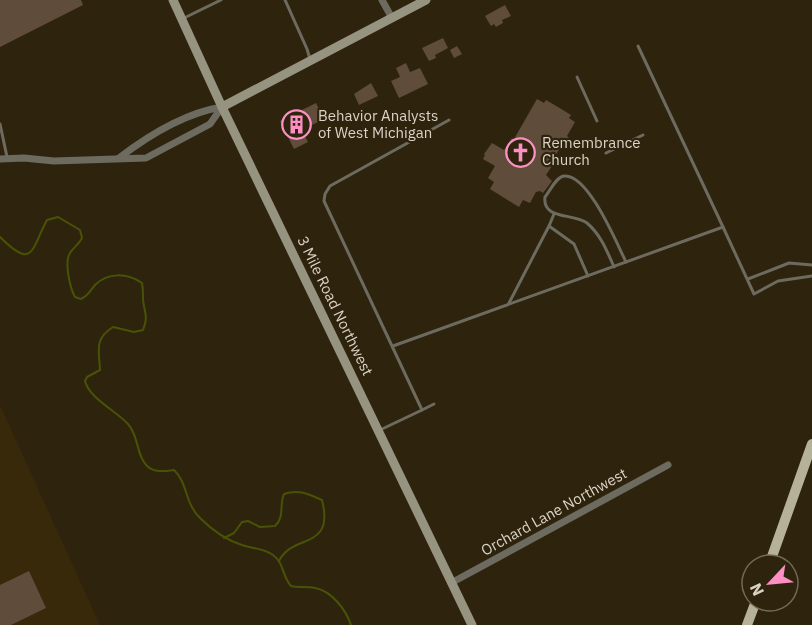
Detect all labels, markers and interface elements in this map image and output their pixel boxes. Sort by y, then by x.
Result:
place label: Behavior Analysts of West Michigan [318,106,438,142]
building icon: Behavior Analysts of West Michigan [281,109,313,141]
place label: Remembrance Church [542,133,640,169]
church icon: Remembrance Church [505,136,537,168]
street label: 3 Mile Road Northwest [293,233,377,379]
street label: Orchard Lane Northwest [477,463,630,560]
north arrow [740,553,800,613]
text: N [745,580,768,599]

